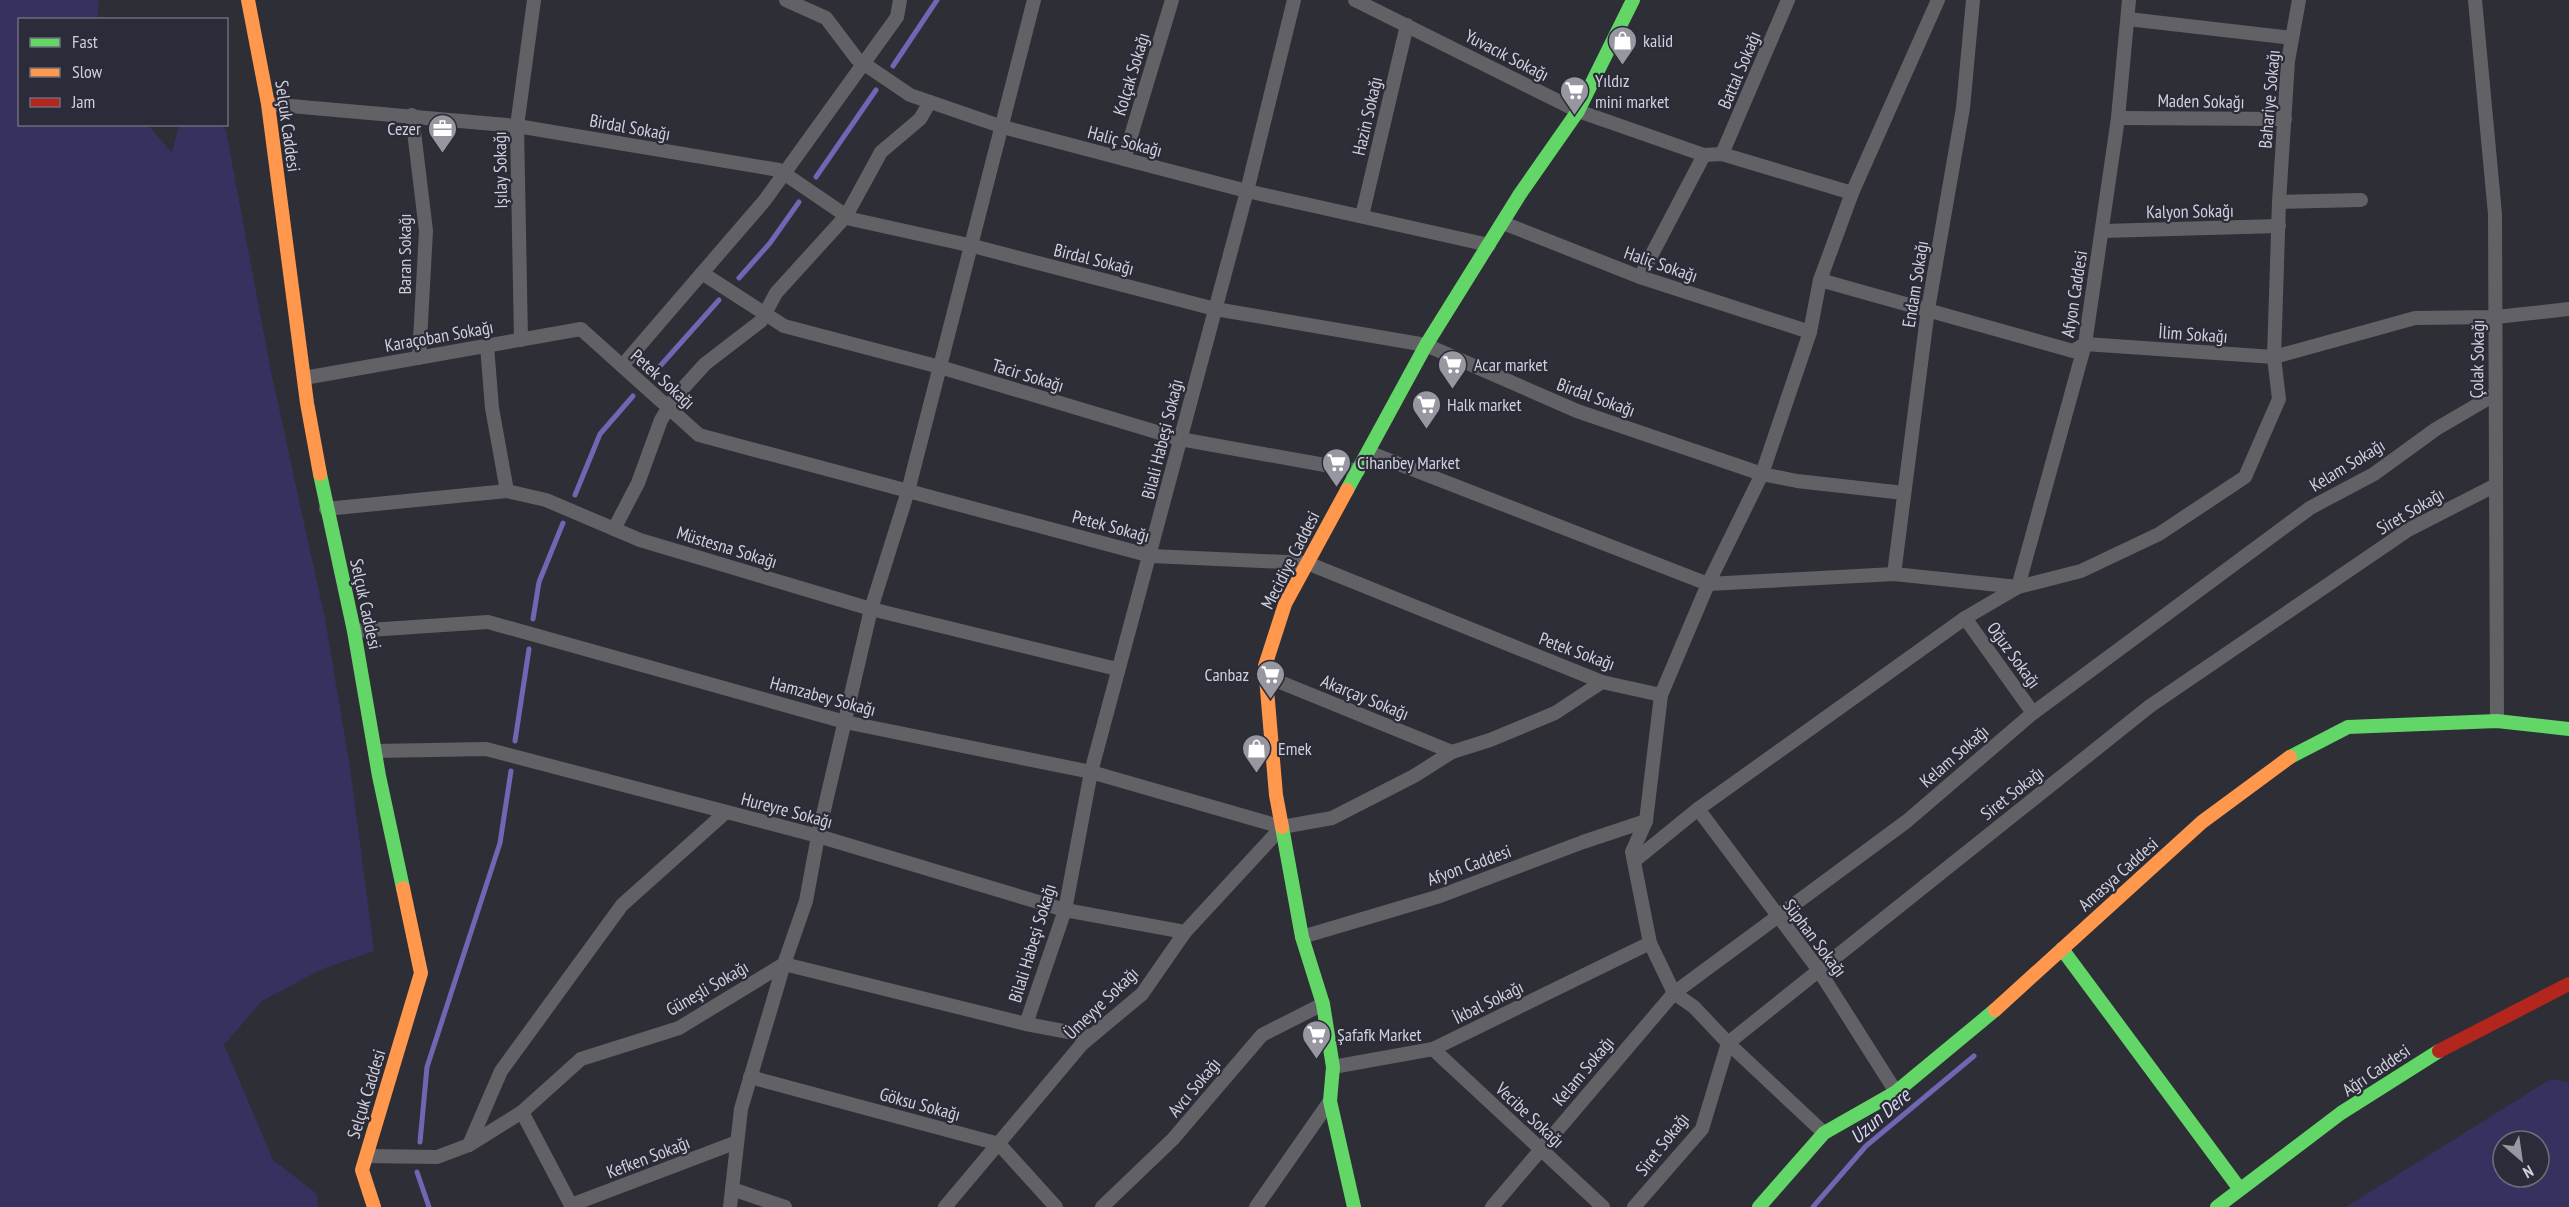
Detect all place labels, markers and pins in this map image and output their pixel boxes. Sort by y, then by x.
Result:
shop icon: kalid [1606,24,1638,66]
place label: kalid [1643,29,1673,52]
place label: Yıldız mini market [1595,69,1669,113]
supermarket icon: Yıldız mini market [1558,74,1590,116]
office icon: Cezer [426,112,458,154]
place label: Cezer [387,117,421,140]
supermarket icon: Acar market [1437,348,1469,390]
place label: Acar market [1474,353,1548,376]
supermarket icon: Halk market [1410,388,1442,430]
place label: Halk market [1447,393,1521,416]
supermarket icon: Cihanbey Market [1320,446,1352,488]
place label: Cihanbey Market [1357,451,1460,474]
supermarket icon: Canbaz [1254,658,1286,700]
place label: Canbaz [1204,663,1249,686]
shop icon: Emek [1241,732,1273,774]
place label: Emek [1278,737,1312,760]
supermarket icon: Şafafk Market [1300,1018,1332,1060]
place label: Şafafk Market [1337,1023,1422,1046]

